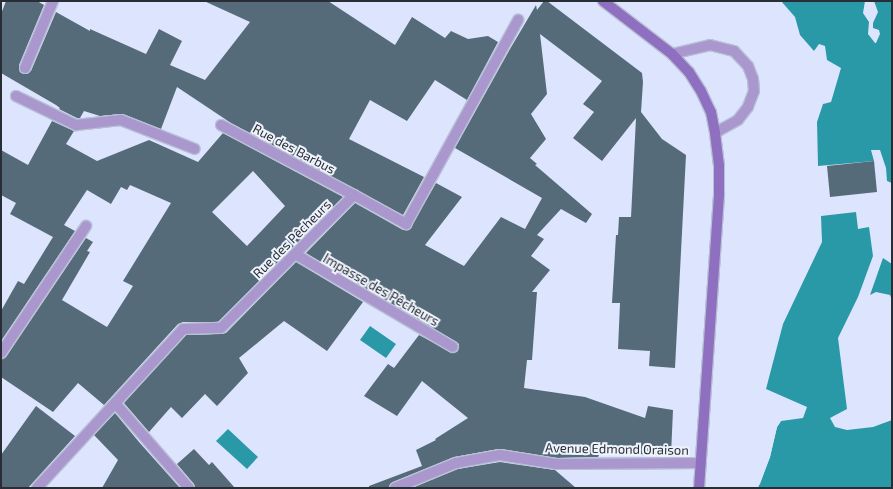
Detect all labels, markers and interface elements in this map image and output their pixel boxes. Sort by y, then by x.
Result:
street label: Rue des Barbus [250,121,338,177]
street label: Rue des Pêcheurs [250,197,334,281]
street label: Impasse des Pêcheurs [320,250,442,330]
street label: Avenue Edmond Oraison [545,440,689,458]

